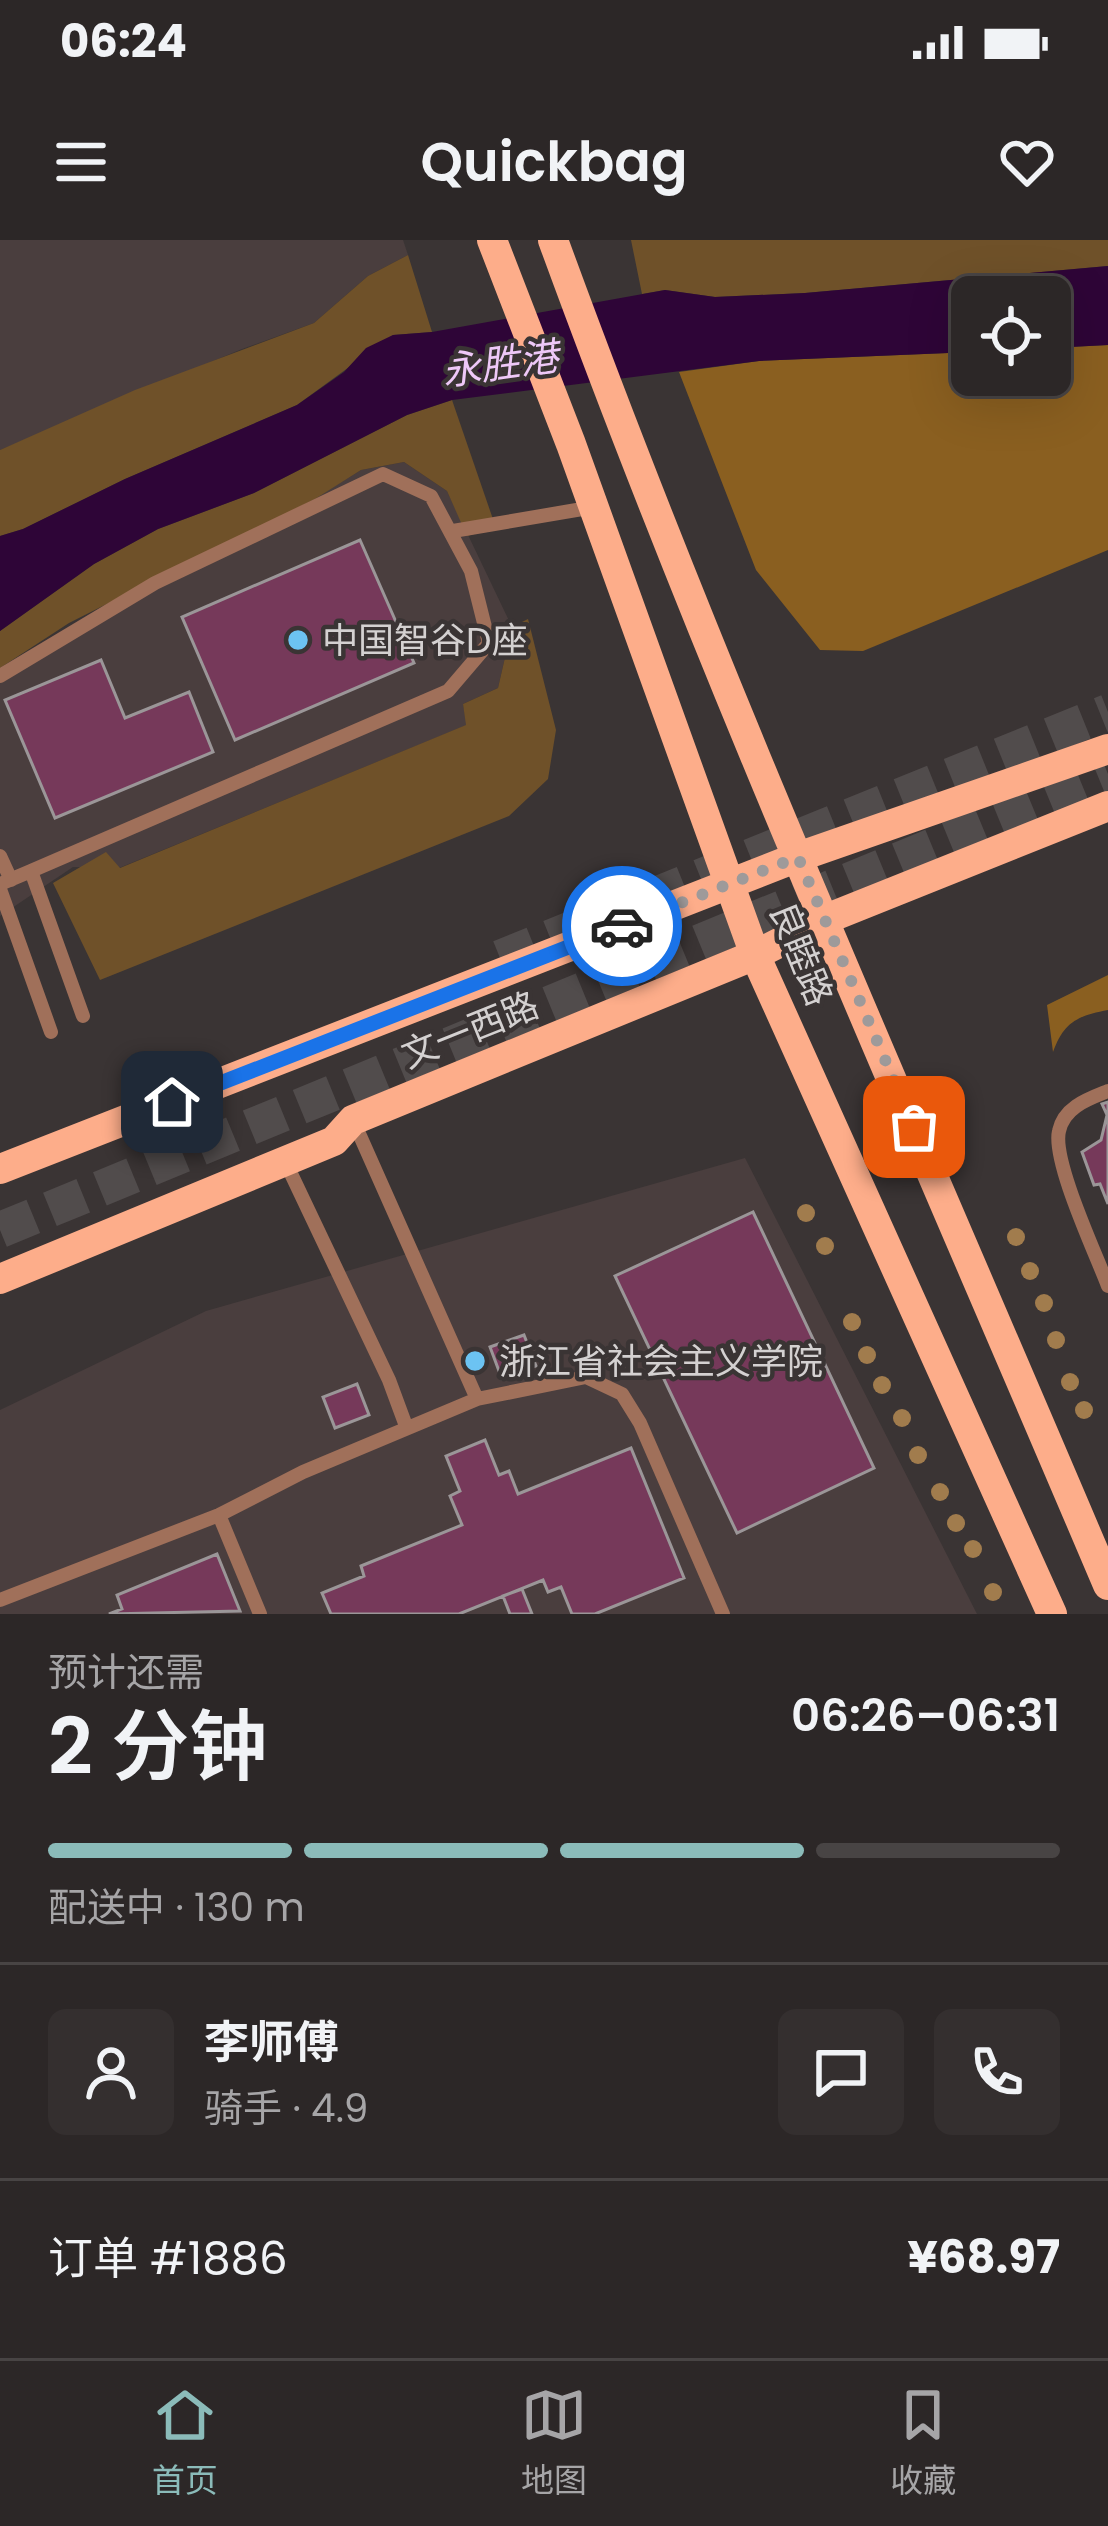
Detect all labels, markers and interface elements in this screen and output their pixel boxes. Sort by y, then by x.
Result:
text: 06:24 [60,10,187,73]
text: Quickbag [420,124,688,200]
icon: menu [48,129,114,195]
icon: heart [994,129,1060,195]
map controls [951,276,1071,396]
button: locate [951,276,1071,396]
water label: 永胜港 [438,328,567,399]
place label: 中国智谷D座 [322,615,527,666]
marker: 中国智谷D座 [285,627,311,653]
courier [562,866,682,986]
icon: car [589,893,655,959]
street label: 良睦路 [757,894,845,1014]
street label: 文一西路 [394,979,546,1081]
pin [121,1051,223,1153]
icon: home [139,1069,205,1135]
pin [863,1076,965,1178]
icon: bag [881,1094,947,1160]
place label: 浙江省社会主义学院 [499,1336,823,1387]
marker: 浙江省社会主义学院 [462,1348,488,1374]
text: 预计还需 [48,1645,204,1700]
text: 06:26–06:31 [791,1684,1060,1747]
text: 2 分钟 [48,1692,267,1801]
text: 配送中 · 130 m [48,1880,305,1935]
button: person [48,2009,174,2135]
button: chat [778,2009,904,2135]
button: phone [934,2009,1060,2135]
text: 李师傅 [204,2011,339,2074]
text: 骑手 · 4.9 [204,2081,368,2136]
text: ¥68.97 [908,2226,1060,2289]
text: 订单 #1886 [48,2227,288,2290]
tab: 首页 [152,2382,218,2506]
tab: 地图 [521,2382,587,2506]
tab: 收藏 [890,2382,956,2506]

